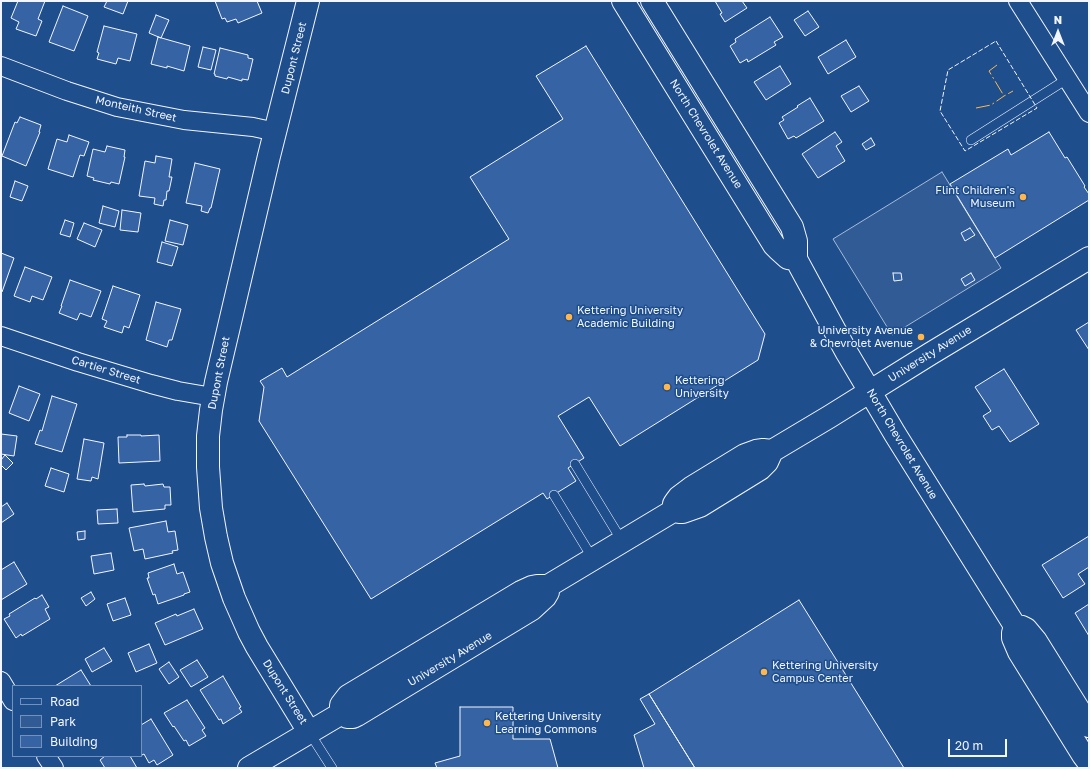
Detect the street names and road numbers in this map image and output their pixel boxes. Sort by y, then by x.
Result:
street label: Dupont Street [279,20,309,96]
street label: North Chevrolet Avenue [667,77,745,191]
street label: Monteith Street [94,93,178,125]
street label: University Avenue [886,323,974,385]
street label: Dupont Street [205,335,233,411]
street label: Cartier Street [70,353,142,387]
street label: North Chevrolet Avenue [864,386,940,502]
street label: University Avenue [406,629,494,689]
street label: Dupont Street [260,657,310,727]

